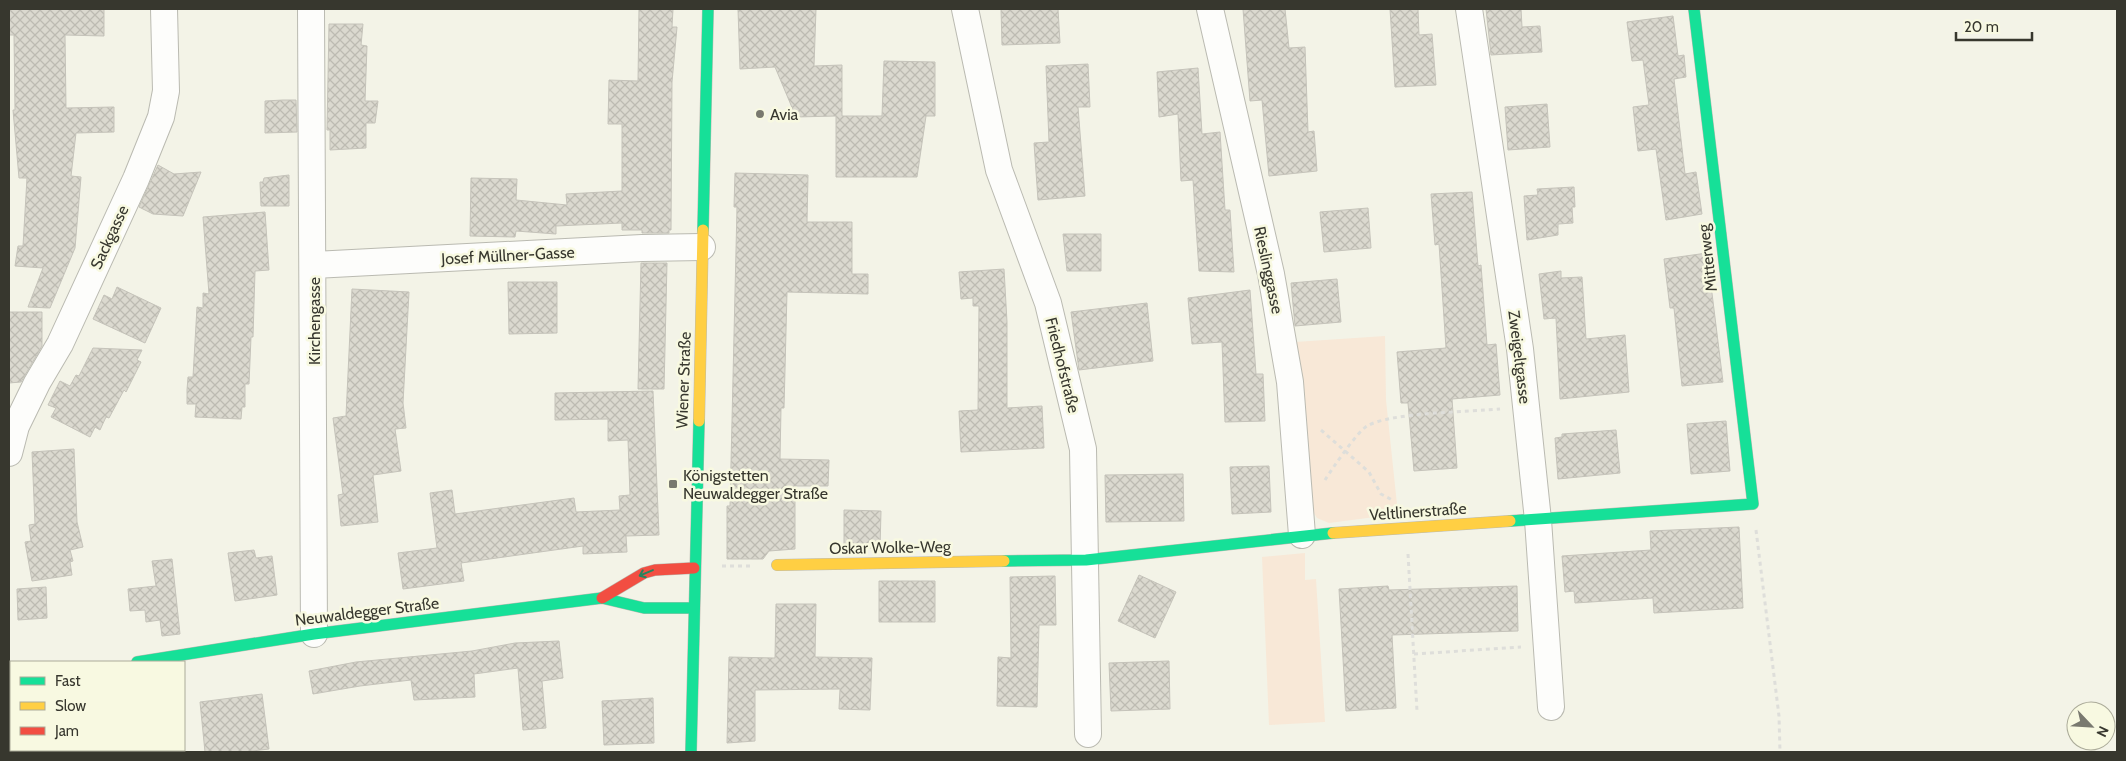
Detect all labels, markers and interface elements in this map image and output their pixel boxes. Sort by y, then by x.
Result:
scale bar [1956,10,2032,42]
text: 20 m [1964,18,1999,36]
place label: Avia [770,105,799,124]
marker: Avia [754,108,766,120]
street label: Sackgasse [86,202,132,272]
street label: Mitterweg [1694,222,1721,293]
street label: Rieslinggasse [1250,225,1287,316]
street label: Josef Müllner-Gasse [440,243,575,269]
street label: Kirchengasse [305,277,324,365]
street label: Zweigeltgasse [1504,309,1535,405]
street label: Friedhofstraße [1041,315,1084,415]
street label: Wiener Straße [672,331,695,429]
place label: Königstetten Neuwaldegger Straße [683,466,828,503]
marker: Königstetten Neuwaldegger Straße [667,478,679,490]
street label: Veltlinerstraße [1369,499,1467,524]
street label: Oskar Wolke-Weg [829,537,952,558]
one-way arrow [639,569,654,579]
street label: Neuwaldegger Straße [294,593,440,630]
legend [10,661,185,751]
text: Fast [55,672,80,690]
text: Slow [55,697,86,715]
north arrow [2066,701,2116,751]
text: Jam [54,722,79,740]
text: N [2093,723,2113,740]

